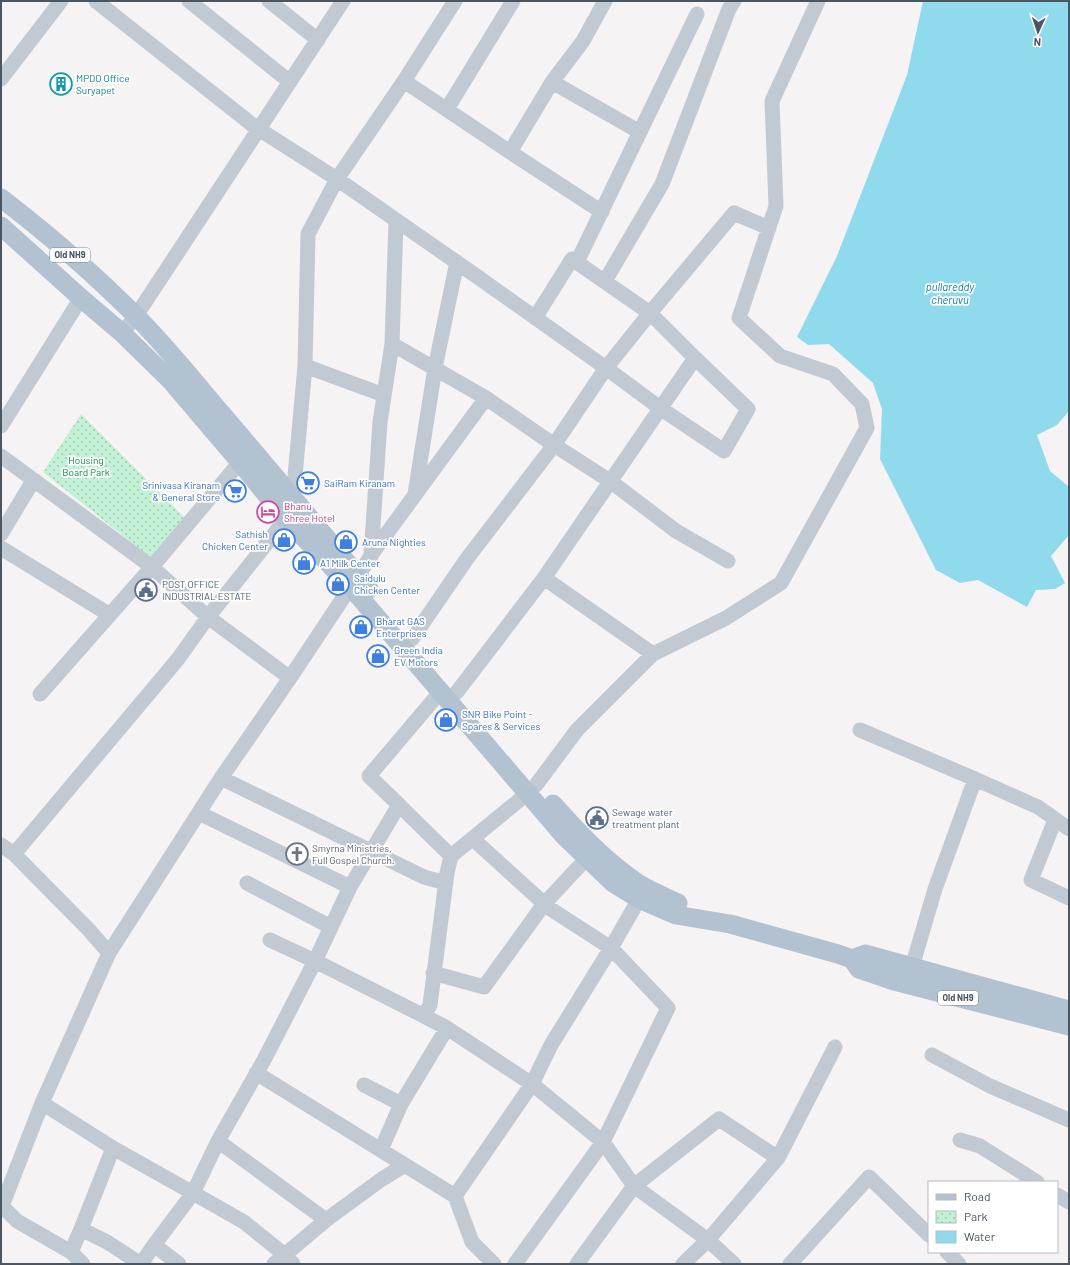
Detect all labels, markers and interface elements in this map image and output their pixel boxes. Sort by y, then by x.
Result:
north arrow [1018,12,1058,52]
text: N [1033,36,1041,49]
building icon: MPDO Office Suryapet [48,71,74,97]
place label: MPDO Office Suryapet [76,72,130,96]
road number: Old NH9 [50,248,90,262]
water label: pullareddy cheruvu [926,280,975,306]
park label: Housing Board Park [62,454,110,478]
supermarket icon: SaiRam Kiranam [295,470,321,496]
place label: SaiRam Kiranam [324,477,395,489]
supermarket icon: Srinivasa Kiranam & General Store [222,478,248,504]
place label: Srinivasa Kiranam & General Store [142,479,220,503]
hotel icon: Bhanu Shree Hotel [255,499,281,525]
place label: Bhanu Shree Hotel [284,500,335,524]
shop icon: Sathish Chicken Center [271,527,297,553]
place label: Sathish Chicken Center [202,528,268,552]
shop icon: Aruna Nighties [333,529,359,555]
place label: Aruna Nighties [362,536,426,548]
shop icon: A1 Milk Center [291,550,317,576]
place label: A1 Milk Center [320,557,380,569]
shop icon: Saidulu Chicken Center [325,571,351,597]
place label: Saidulu Chicken Center [354,572,420,596]
public building icon: POST OFFICE INDUSTRIAL ESTATE [133,577,159,603]
place label: POST OFFICE INDUSTRIAL ESTATE [162,578,252,602]
shop icon: Bharat GAS Enterprises [348,614,374,640]
place label: Bharat GAS Enterprises [376,615,427,639]
shop icon: Green India EV Motors [365,643,391,669]
place label: Green India EV Motors [394,644,443,668]
shop icon: SNR Bike Point - Spares & Services [433,707,459,733]
place label: SNR Bike Point - Spares & Services [462,708,540,732]
public building icon: Sewage water treatment plant [584,805,610,831]
place label: Sewage water treatment plant [612,806,680,830]
church icon: Smyrna Ministries, Full Gospel Church. [284,841,310,867]
place label: Smyrna Ministries, Full Gospel Church. [312,842,395,866]
road number: Old NH9 [938,991,978,1005]
legend [928,1181,1058,1253]
text: Road [964,1189,991,1203]
text: Park [964,1209,988,1223]
text: Water [964,1229,996,1243]

